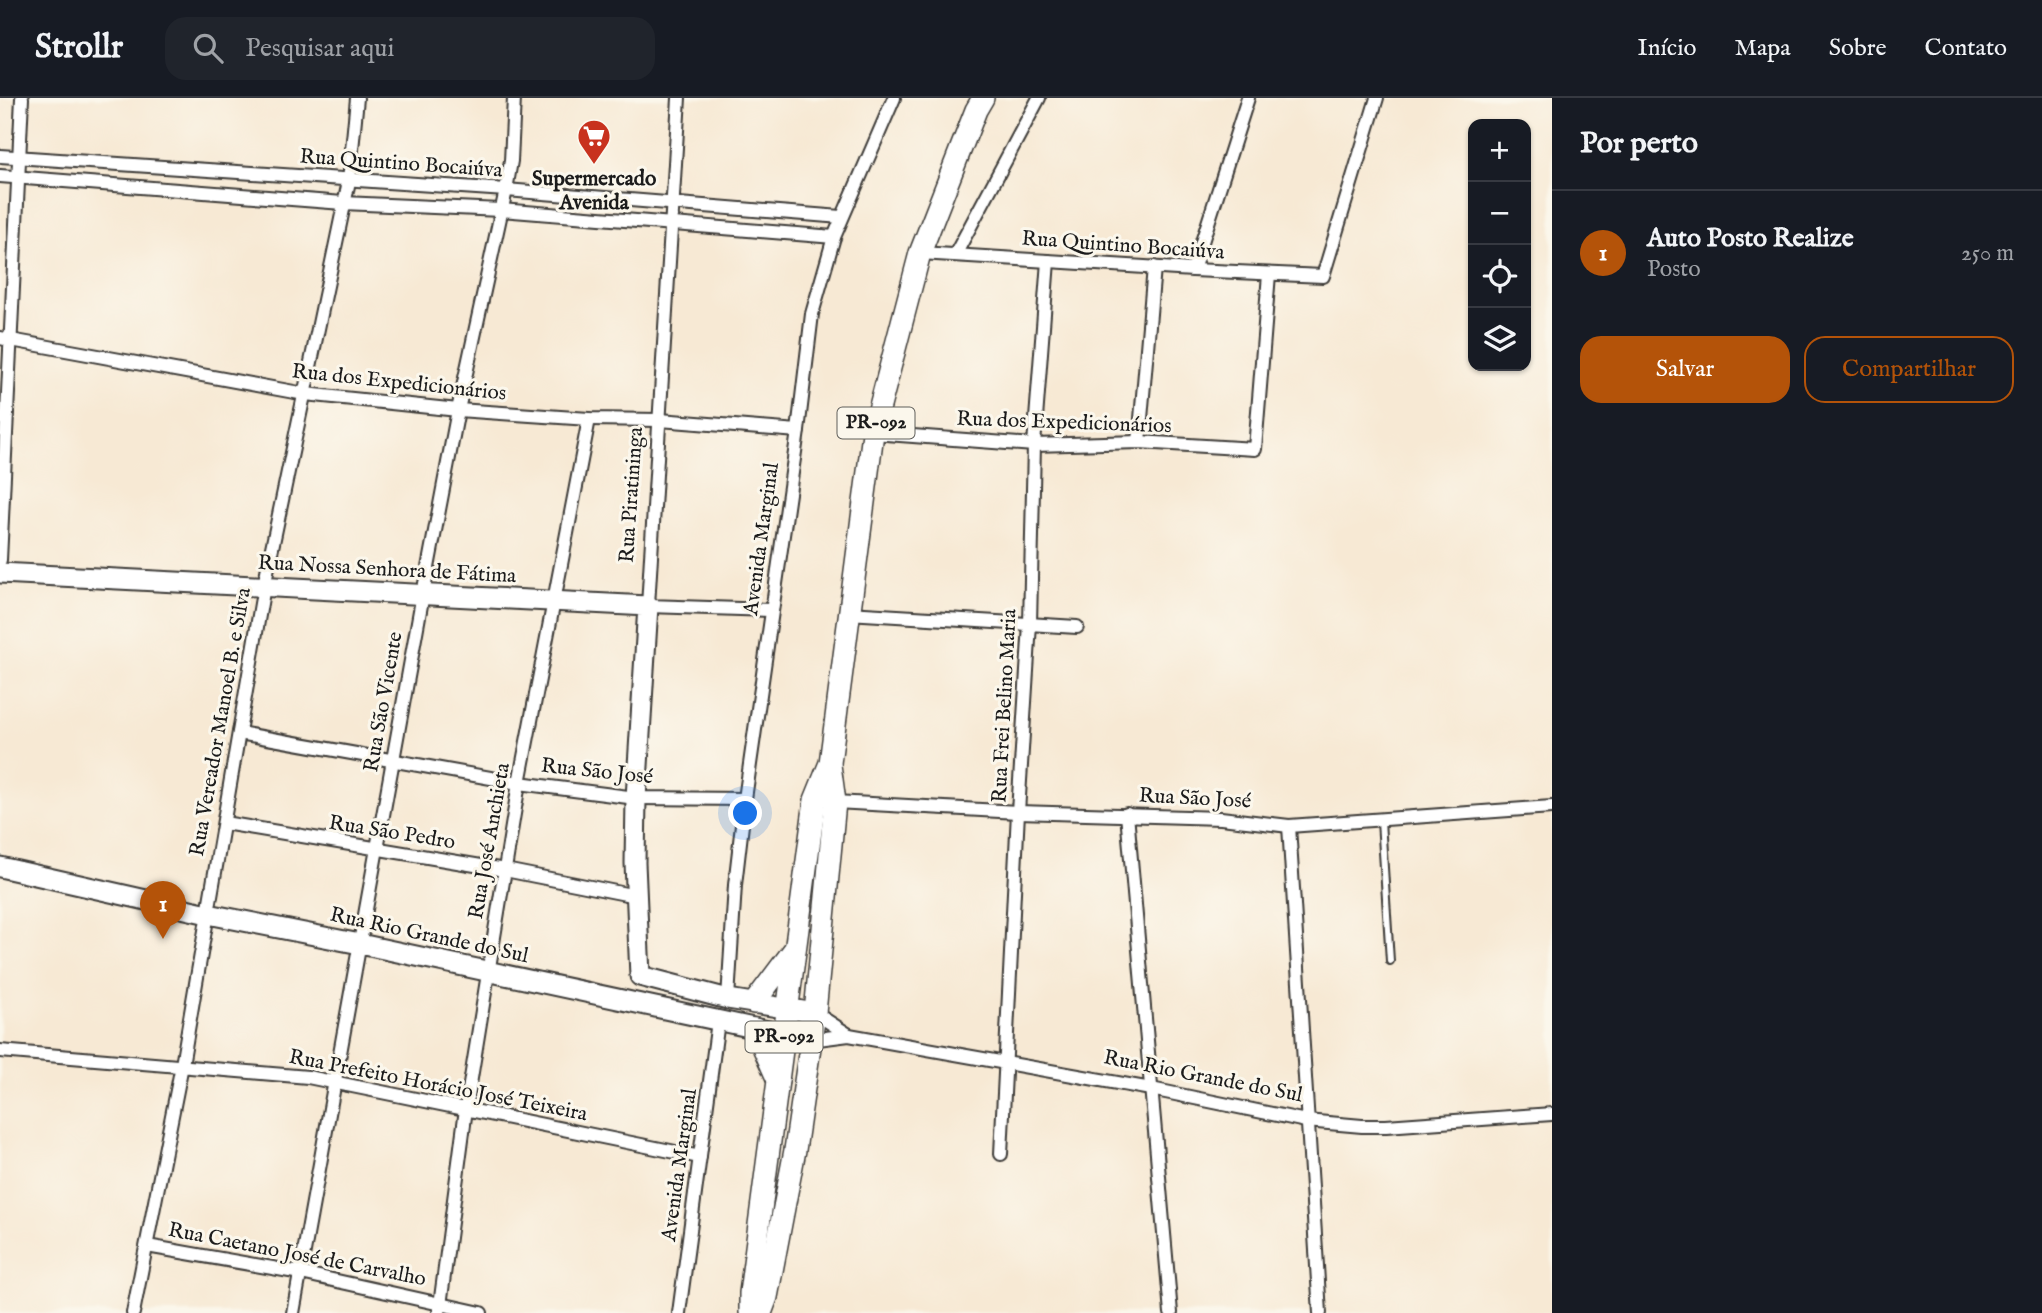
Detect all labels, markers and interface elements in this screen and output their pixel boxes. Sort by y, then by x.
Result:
search box [165,17,655,80]
text: Strollr [35,27,123,69]
icon: search [189,29,227,67]
text: Pesquisar aqui [245,32,394,65]
text: Início [1637,33,1696,64]
text: Mapa [1734,33,1791,64]
text: Sobre [1829,33,1887,64]
text: Contato [1925,33,2007,64]
supermarket icon: Supermercado Avenida [575,117,613,166]
map controls [1468,119,1531,371]
button: + [1468,119,1531,182]
text: Por perto [1580,125,1698,163]
street label: Rua Quintino Bocaiúva [299,143,504,185]
place label: Supermercado Avenida [532,166,657,217]
button: − [1468,182,1531,245]
text: Auto Posto Realize [1647,222,1854,255]
street label: Rua Quintino Bocaiúva [1021,225,1226,267]
text: 1 [1599,239,1607,268]
text: 250 m [1961,239,2014,268]
button: locate [1468,245,1531,308]
text: Posto [1647,255,1701,284]
button: layers [1468,308,1531,371]
button: Salvar [1580,336,1790,403]
button: Compartilhar [1804,336,2014,403]
street label: Rua dos Expedicionários [290,358,508,408]
street label: Rua dos Expedicionários [956,406,1172,440]
road number: PR-092 [838,408,914,438]
street label: Rua Piratininga [614,425,650,564]
street label: Avenida Marginal [738,461,786,618]
street label: Rua Nossa Senhora de Fátima [257,550,518,590]
street label: Rua Vereador Manoel B. e Silva [184,585,258,859]
street label: Rua Frei Belino Maria [986,607,1024,804]
street label: Rua São Vicente [358,629,410,774]
street label: Rua São José [540,753,655,791]
street label: Rua José Anchieta [463,760,517,921]
street label: Rua São José [1138,783,1252,815]
your location [728,796,762,830]
street label: Rua São Pedro [327,810,457,856]
pin: 1 [140,881,186,939]
street label: Rua Rio Grande do Sul [327,902,531,970]
road number: PR-092 [746,1021,822,1052]
street label: Rua Prefeito Horácio José Teixeira [286,1044,591,1128]
street label: Rua Rio Grande do Sul [1101,1044,1305,1110]
street label: Avenida Marginal [656,1087,704,1244]
street label: Rua Caetano José de Carvalho [166,1217,428,1293]

